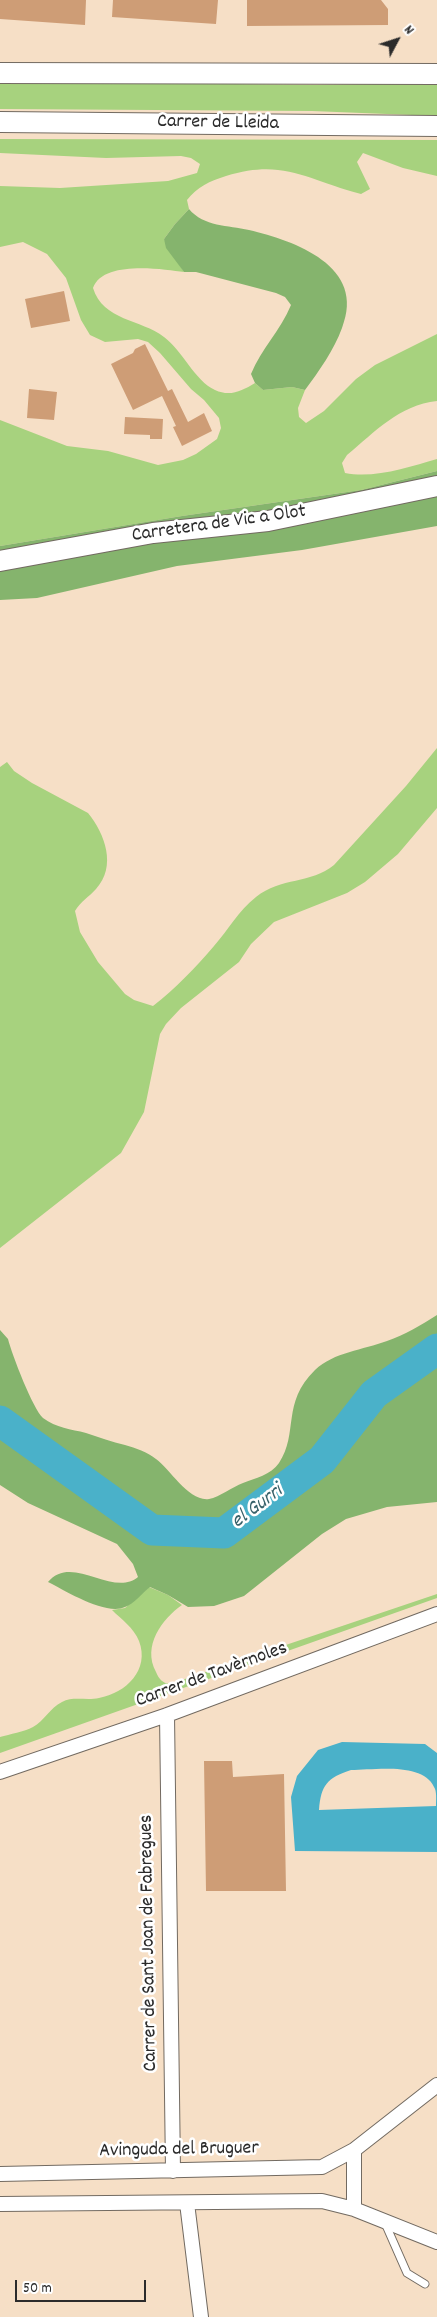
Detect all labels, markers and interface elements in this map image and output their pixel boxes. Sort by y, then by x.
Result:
north arrow [372,15,422,65]
text: N [399,21,418,39]
street label: Carrer de Lleida [157,111,279,137]
street label: Carretera de Vic a Olot [130,501,308,549]
water label: el Gurri [227,1480,289,1536]
street label: Carrer de Tavèrnoles [133,1637,291,1715]
street label: Carrer de Sant Joan de Fabregues [136,1814,164,2072]
street label: Avinguda del Bruguer [99,2138,259,2164]
scale bar [18,2270,149,2302]
text: 50 m [23,2278,52,2300]

